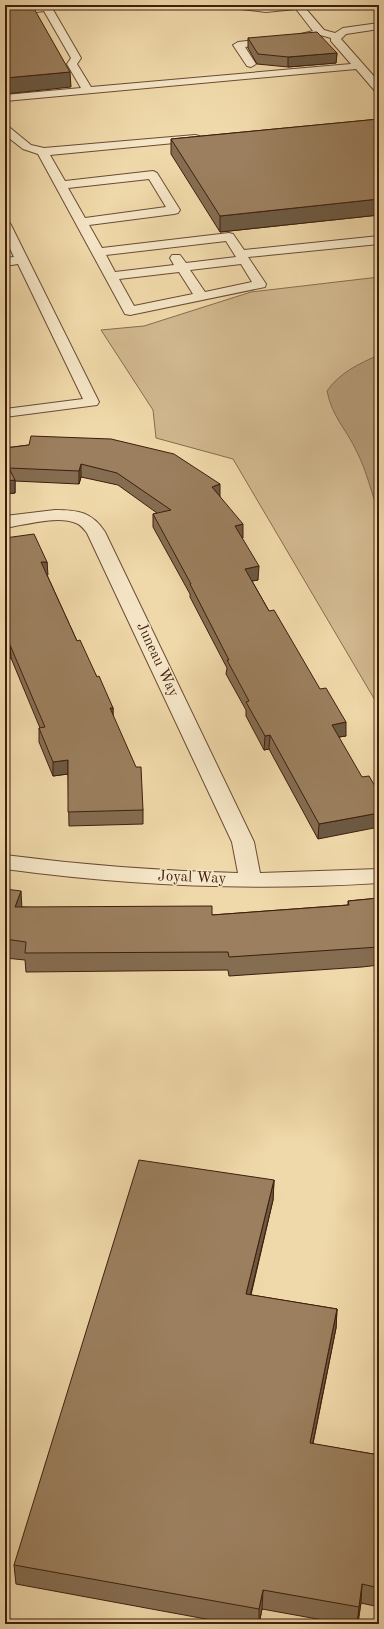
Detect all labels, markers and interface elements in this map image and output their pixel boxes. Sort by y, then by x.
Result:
street label: Juneau Way [133,620,181,700]
street label: Joyal Way [157,869,227,887]

